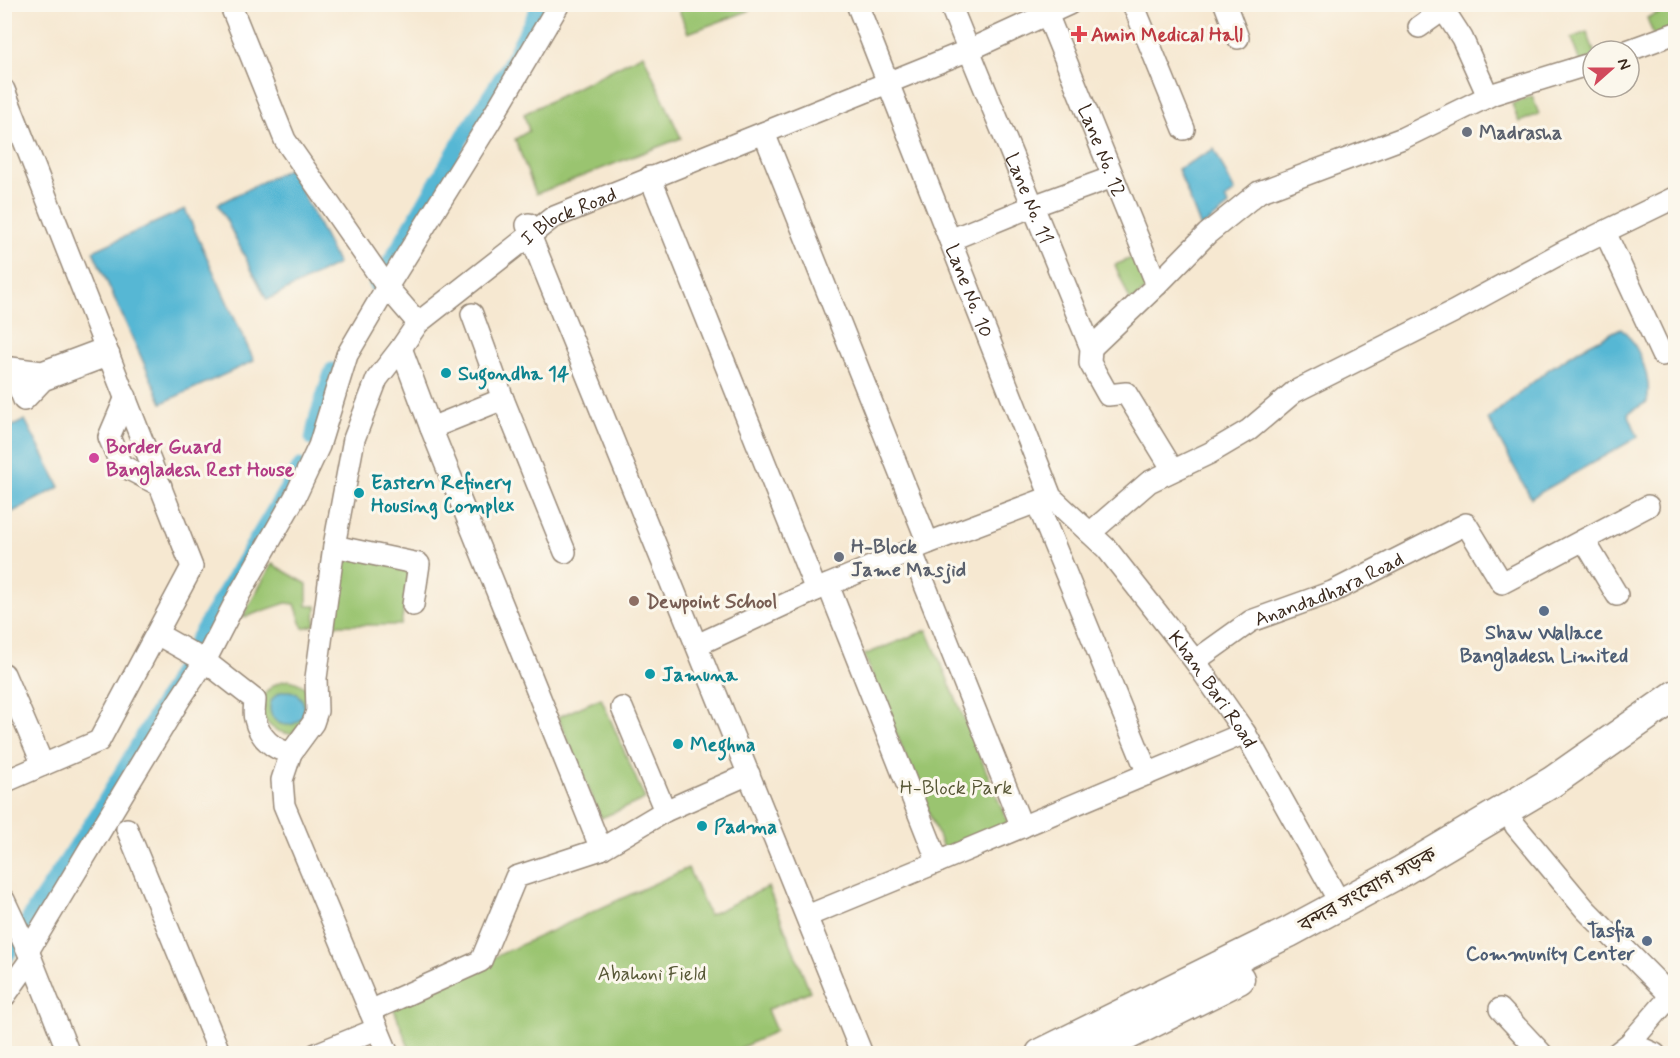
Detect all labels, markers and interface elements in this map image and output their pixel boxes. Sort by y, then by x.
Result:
place label: Amin Medical Hall [1091,22,1243,49]
marker: Amin Medical Hall [1072,27,1086,41]
north arrow [1581,39,1641,99]
text: N [1612,55,1635,73]
street label: Lane No. 12 [1070,101,1132,201]
place label: Madrasha [1479,120,1562,147]
marker: Madrasha [1460,125,1474,139]
street label: Lane No. 11 [998,149,1059,248]
street label: I Block Road [516,181,621,252]
street label: Lane No. 10 [938,240,999,342]
place label: Sugondha 14 [458,361,570,390]
marker: Sugondha 14 [439,366,453,380]
place label: Border Guard Bangladesh Rest House [106,434,295,486]
marker: Border Guard Bangladesh Rest House [87,451,101,465]
place label: Eastern Refinery Housing Complex [371,470,515,520]
marker: Eastern Refinery Housing Complex [352,486,366,500]
place label: H-Block Jame Masjid [851,534,966,584]
street label: Anandadhara Road [1251,546,1409,634]
marker: H-Block Jame Masjid [832,550,846,564]
place label: Dewpoint School [646,589,777,616]
marker: Dewpoint School [627,594,641,608]
marker: Shaw Wallace Bangladesh Limited [1537,604,1551,618]
place label: Shaw Wallace Bangladesh Limited [1460,620,1628,672]
street label: Khan Bari Road [1161,626,1263,753]
place label: Jamuna [662,662,738,689]
marker: Jamuna [643,667,657,681]
place label: Meghna [690,732,756,761]
marker: Meghna [671,737,685,751]
park label: H-Block Park [900,775,1012,802]
place label: Padma [714,814,777,841]
marker: Padma [695,819,709,833]
street label: বন্দর সংযোগ সড়ক [1293,841,1442,940]
place label: Tasfia Community Center [1466,918,1636,968]
marker: Tasfia Community Center [1640,934,1654,948]
park label: Abahoni Field [598,961,706,988]

